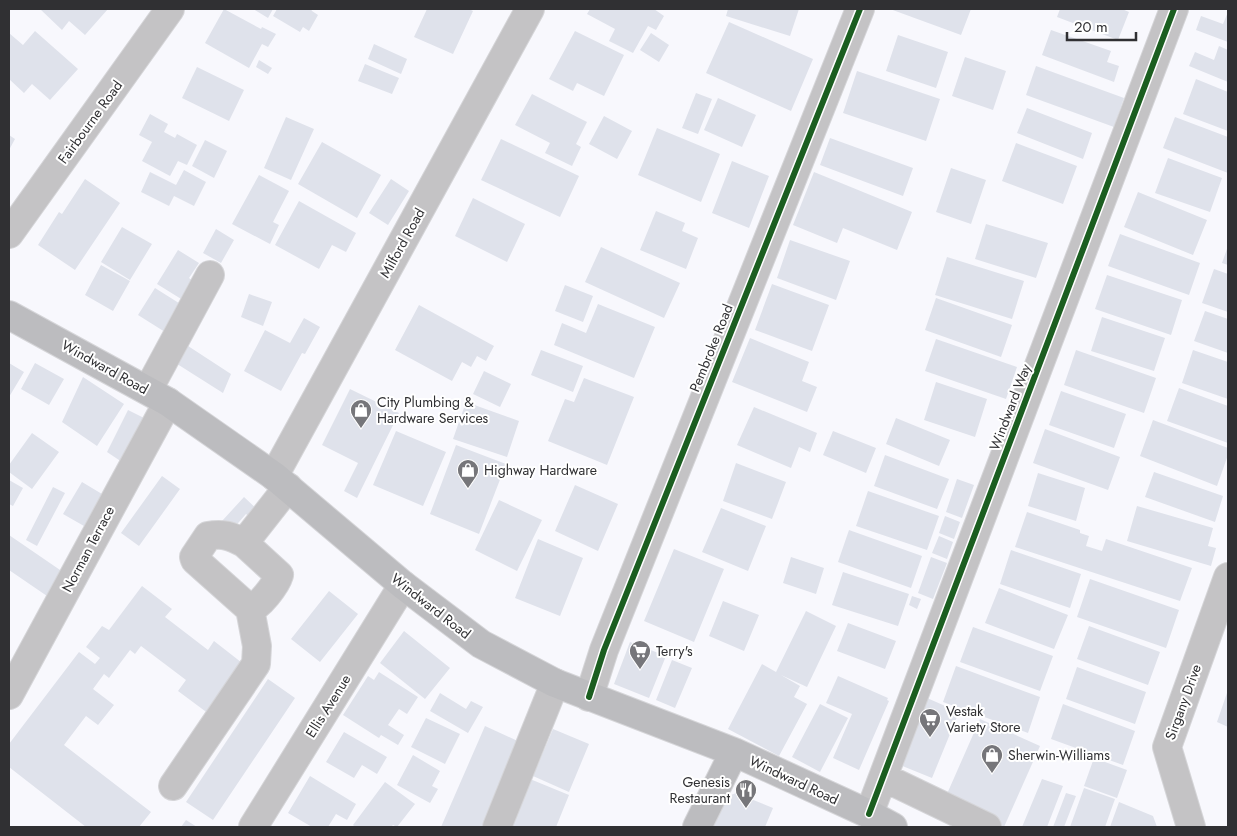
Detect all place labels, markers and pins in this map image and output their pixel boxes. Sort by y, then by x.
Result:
place label: City Plumbing & Hardware Services [377,392,489,428]
shop icon: City Plumbing & Hardware Services [349,398,373,429]
shop icon: Highway Hardware [456,458,480,489]
place label: Highway Hardware [484,460,597,480]
supermarket icon: Terry's [628,639,652,670]
place label: Terry's [656,641,693,661]
place label: Vestak Variety Store [946,701,1020,737]
supermarket icon: Vestak Variety Store [918,707,942,738]
shop icon: Sherwin-Williams [980,743,1004,774]
place label: Sherwin-Williams [1008,745,1110,765]
place label: Genesis Restaurant [670,772,731,808]
restaurant icon: Genesis Restaurant [734,778,758,809]

